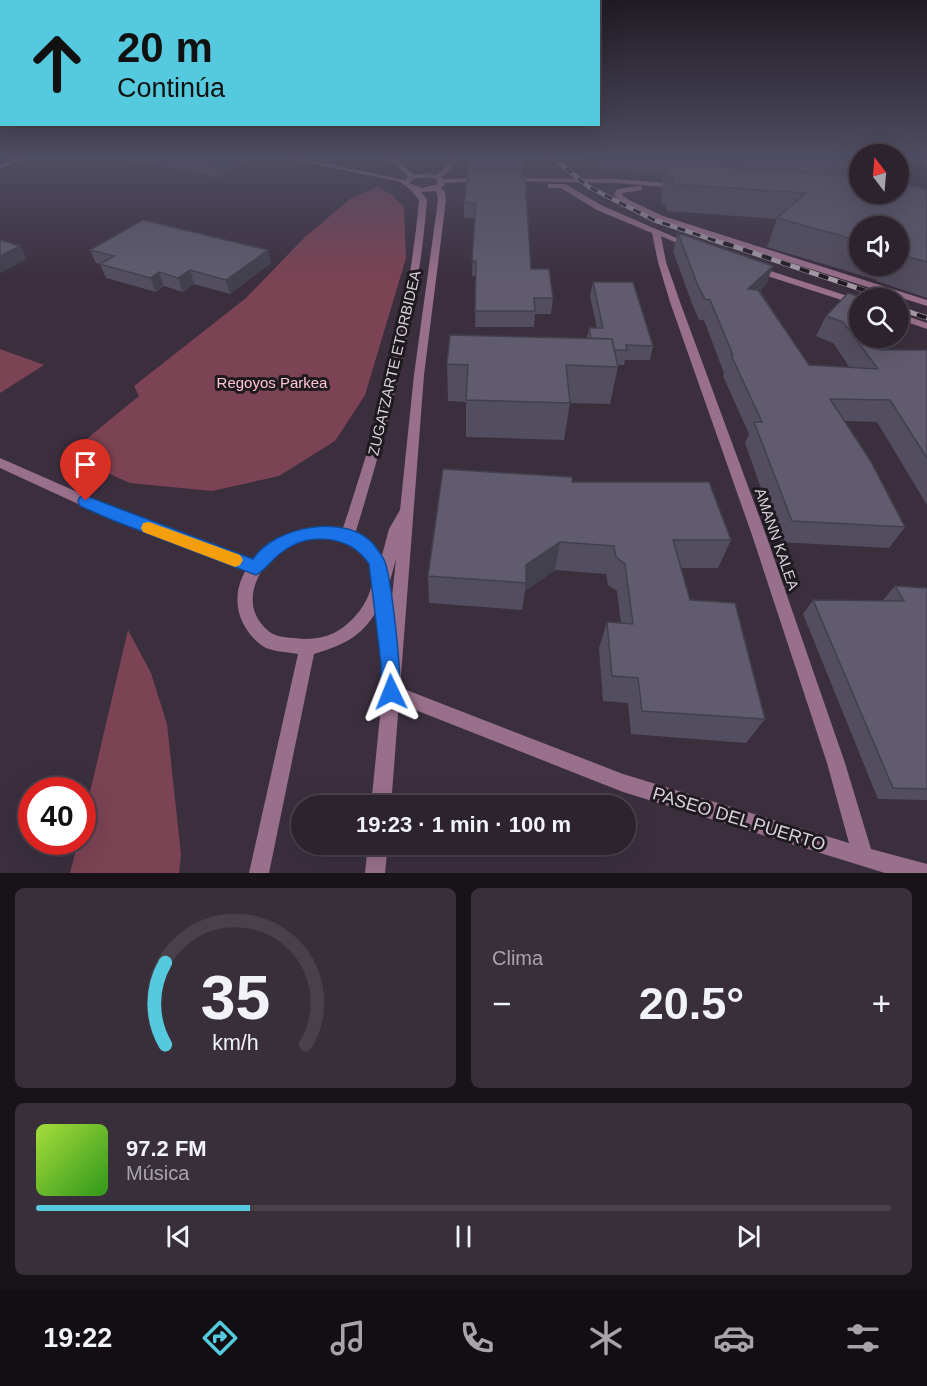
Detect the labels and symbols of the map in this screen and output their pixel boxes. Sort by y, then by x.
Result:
north arrow [849,144,909,204]
street label: ZUGATZARTE ETORBIDEA [364,269,424,457]
park label: Regoyos Parkea [217,374,328,391]
pin [60,439,111,501]
street label: AMANN KALEA [752,486,802,592]
position arrow [359,660,423,724]
speed limit sign: 40 [18,777,96,855]
street label: PASEO DEL PUERTO [650,783,828,855]

